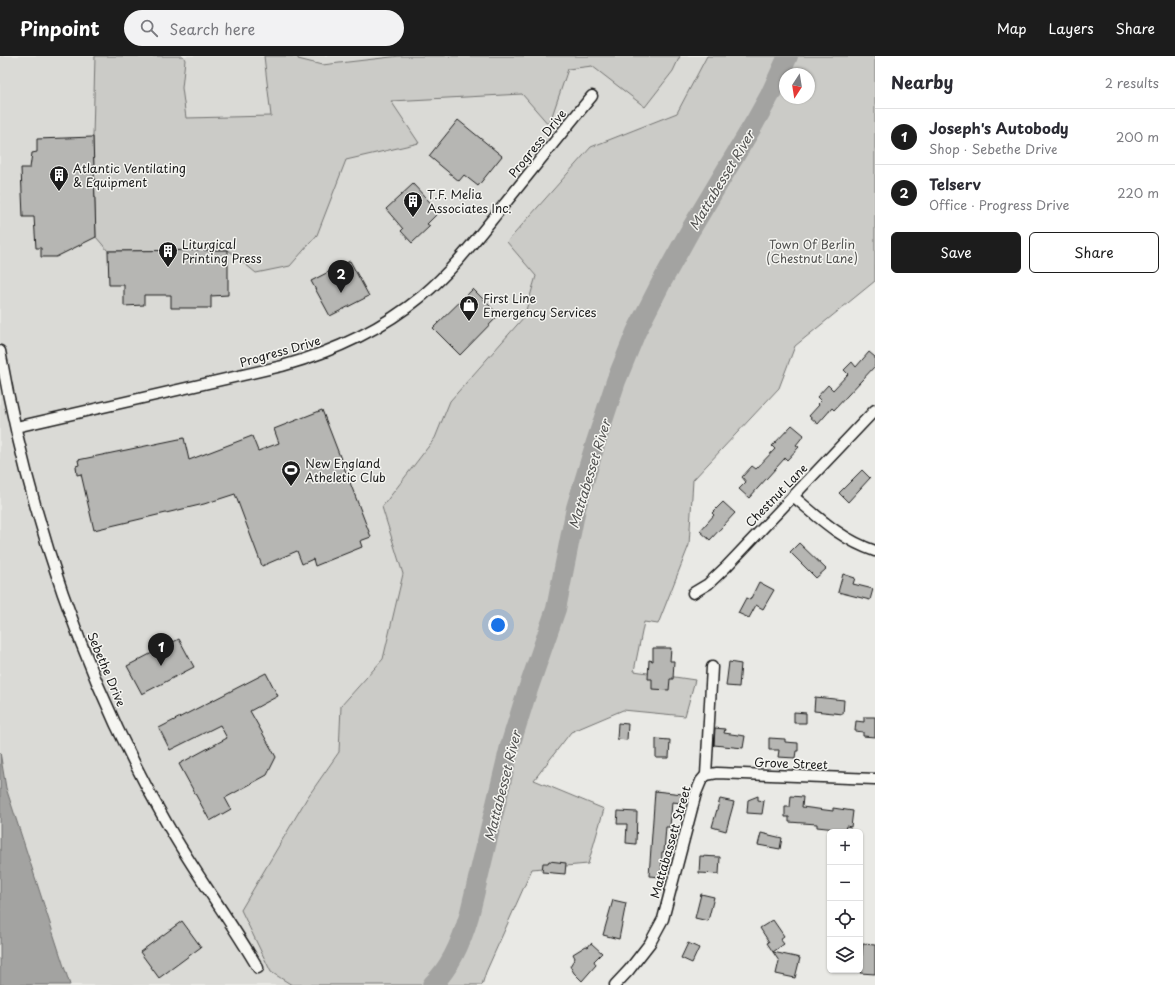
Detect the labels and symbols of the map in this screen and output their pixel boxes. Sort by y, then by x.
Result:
north arrow [779,68,815,104]
street label: Progress Drive [504,105,570,181]
water label: Mattabesset River [684,125,759,233]
place label: Atlantic Ventilating & Equipment [73,159,186,191]
building icon: Atlantic Ventilating & Equipment [48,164,70,192]
place label: T.F. Melia Associates Inc. [427,185,512,217]
building icon: T.F. Melia Associates Inc. [402,190,424,218]
place label: Liturgical Printing Press [182,235,262,267]
park label: Town Of Berlin (Chestnut Lane) [766,235,858,267]
building icon: Liturgical Printing Press [157,240,179,268]
pin: 2 [328,260,354,293]
place label: First Line Emergency Services [483,289,597,321]
shop icon: First Line Emergency Services [458,294,480,322]
street label: Progress Drive [237,331,323,371]
water label: Mattabesset River [563,415,615,531]
place label: New England Atheletic Club [305,454,386,486]
sports icon: New England Atheletic Club [280,459,302,487]
street label: Chestnut Lane [741,459,811,531]
your location [488,615,508,635]
street label: Sebethe Drive [83,629,131,709]
pin: 1 [148,633,174,666]
water label: Mattabesset River [479,727,525,843]
street label: Grove Street [754,753,828,773]
street label: Mattabassett Street [645,783,695,900]

